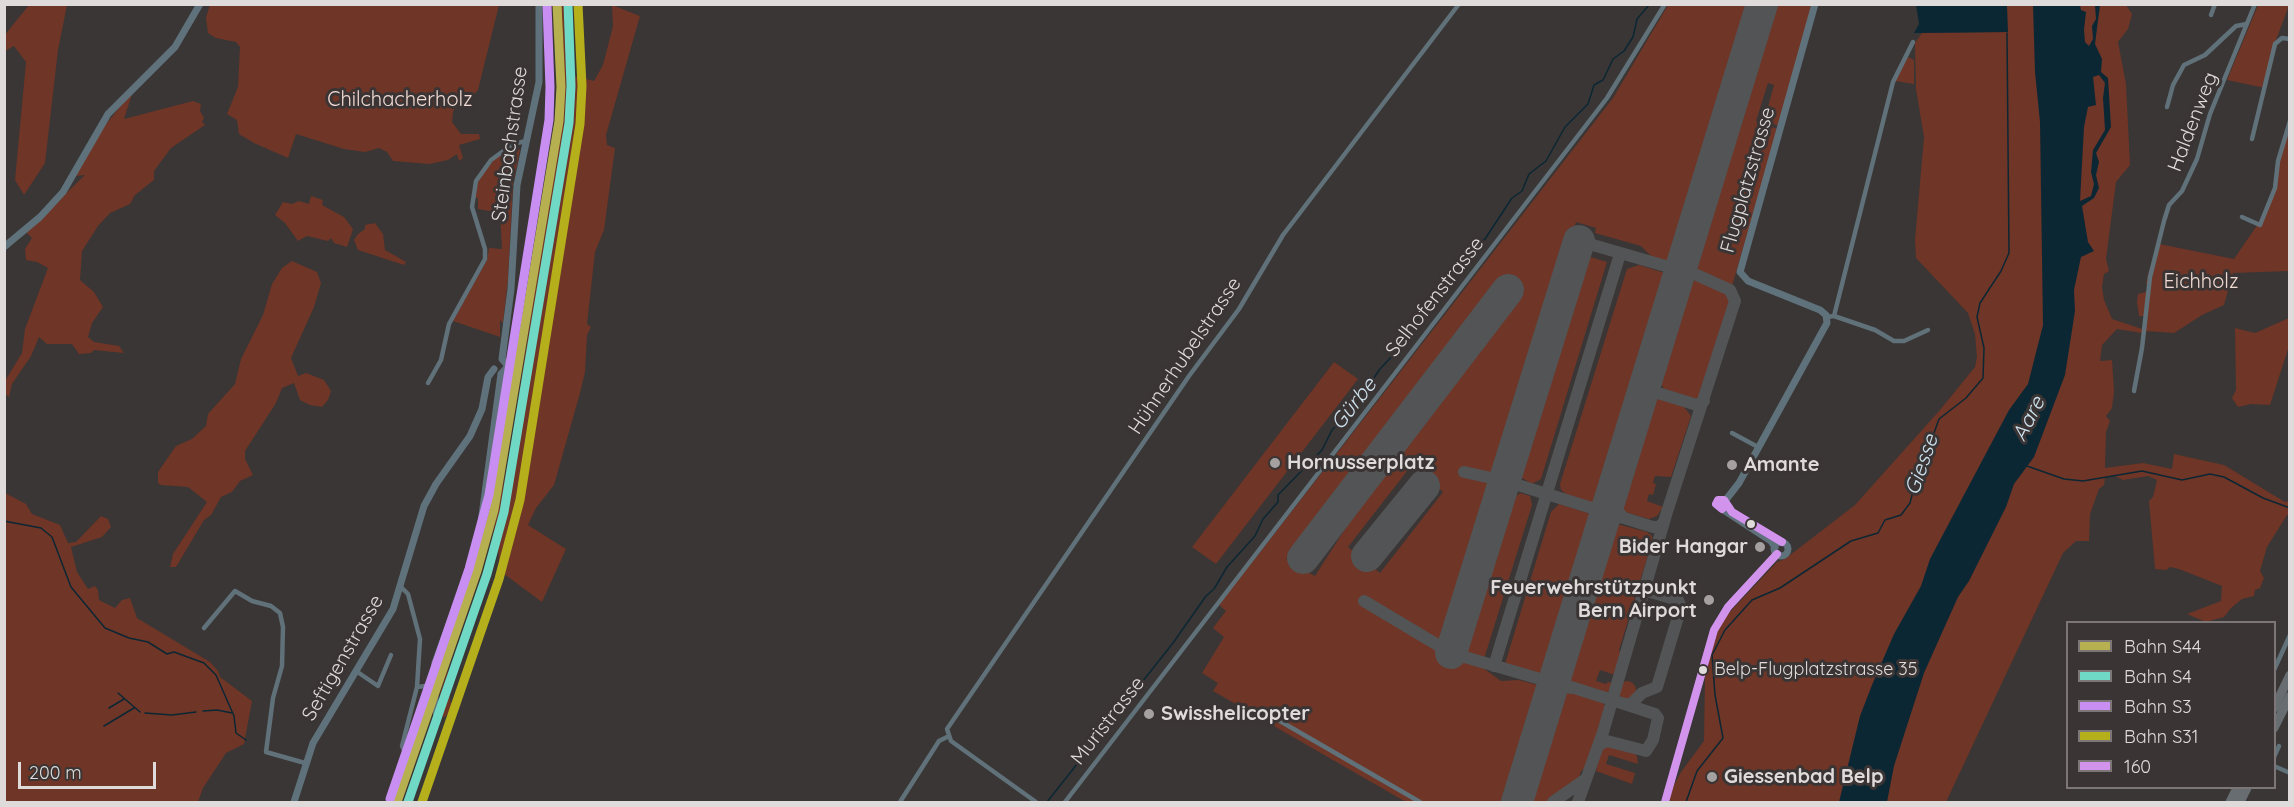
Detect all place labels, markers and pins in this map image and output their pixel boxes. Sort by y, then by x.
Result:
place label: Hornusserplatz [1287,451,1434,475]
place label: Amante [1744,453,1820,477]
marker: Hornusserplatz [1268,456,1282,470]
marker: Amante [1725,458,1739,472]
unlabelled marker [1745,518,1757,530]
place label: Bider Hangar [1619,535,1748,559]
marker: Bider Hangar [1753,540,1767,554]
place label: Feuerwehrstützpunkt Bern Airport [1490,576,1697,623]
marker: Feuerwehrstützpunkt Bern Airport [1702,593,1716,607]
place label: Belp-Flugplatzstrasse 35 [1714,659,1918,681]
marker: Belp-Flugplatzstrasse 35 [1697,664,1709,676]
place label: Swisshelicopter [1161,702,1310,726]
marker: Swisshelicopter [1142,707,1156,721]
place label: Giessenbad Belp [1724,765,1884,789]
marker: Giessenbad Belp [1705,770,1719,784]

